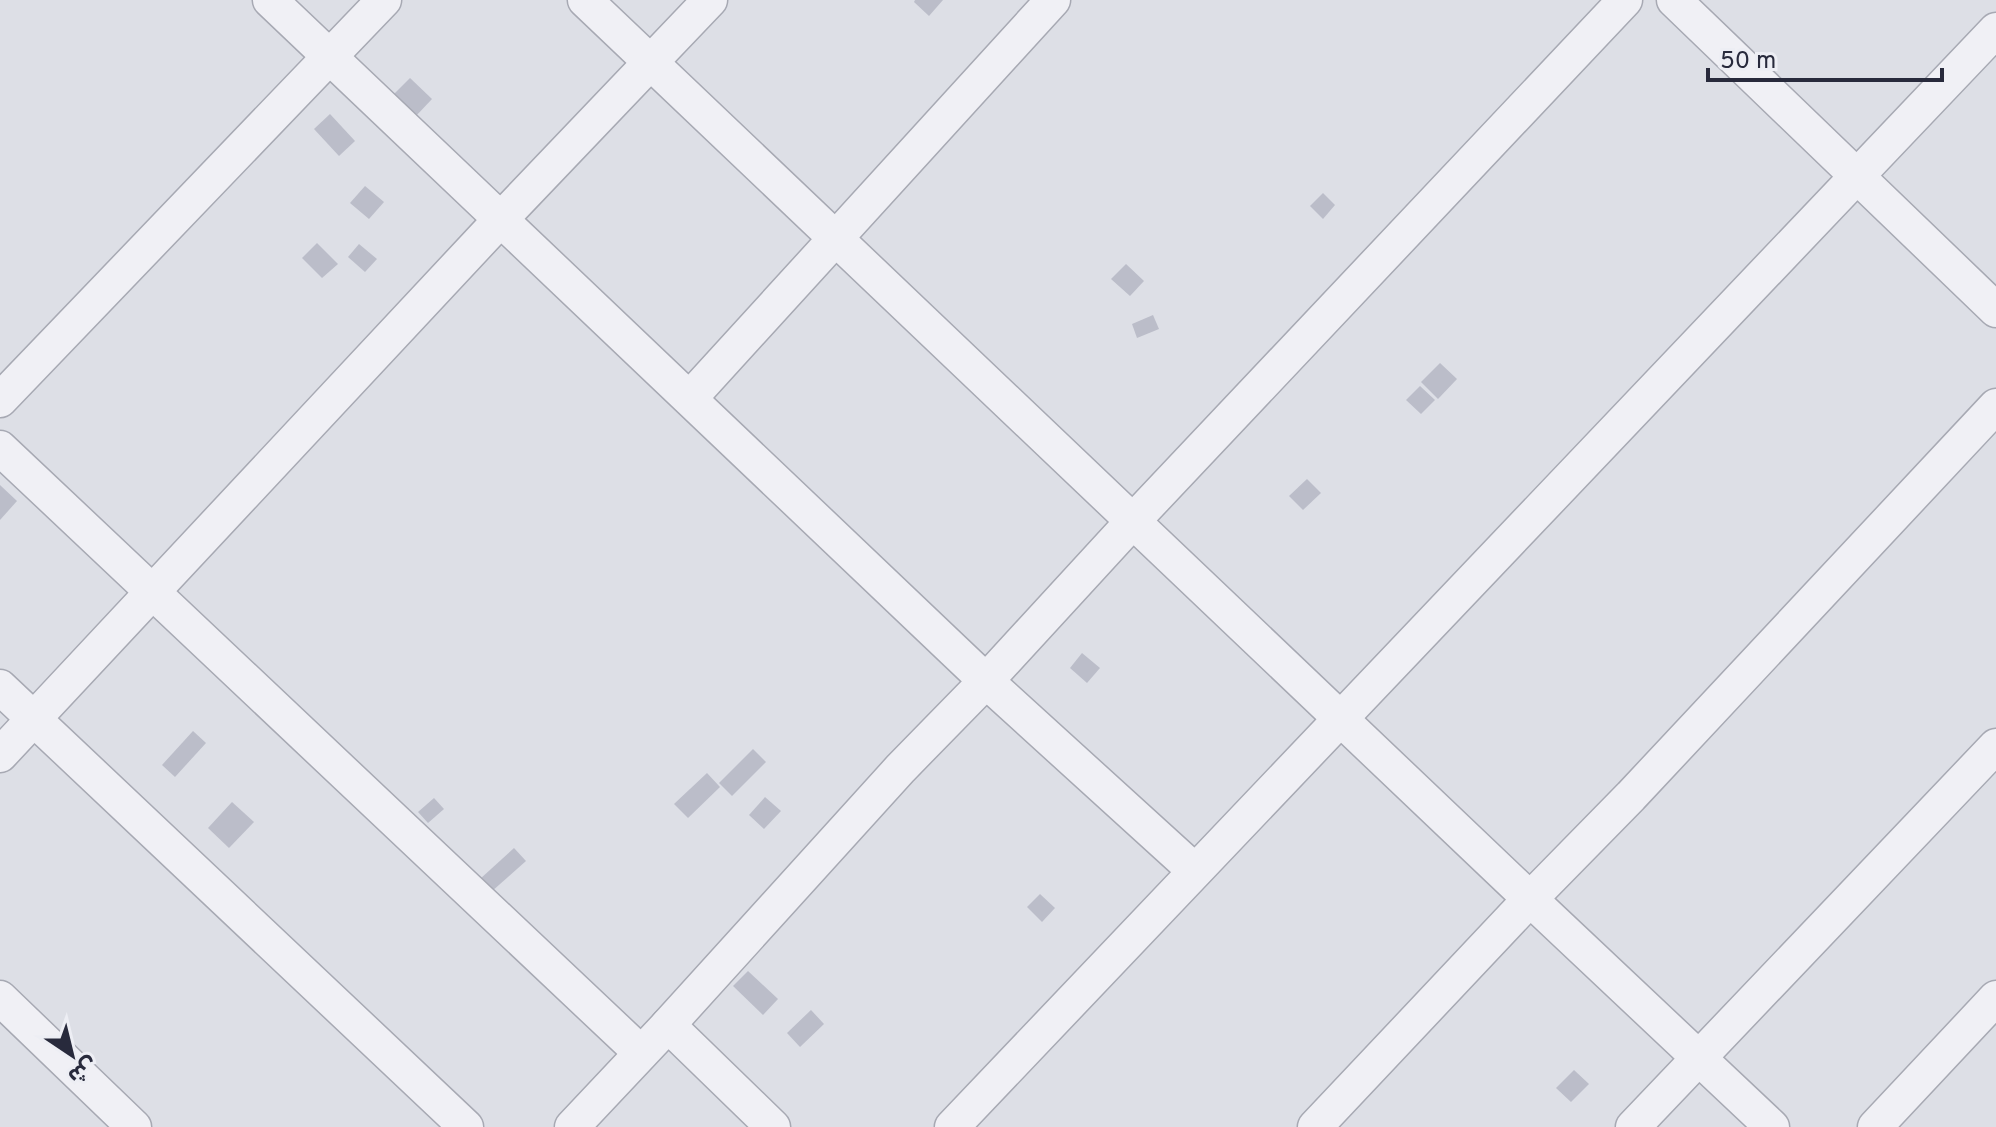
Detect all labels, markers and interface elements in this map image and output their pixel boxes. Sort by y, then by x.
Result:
scale bar [1708,32,1942,82]
text: 50 m [1720,47,1776,77]
north arrow [32,1015,112,1095]
text: ش [62,1050,102,1089]

